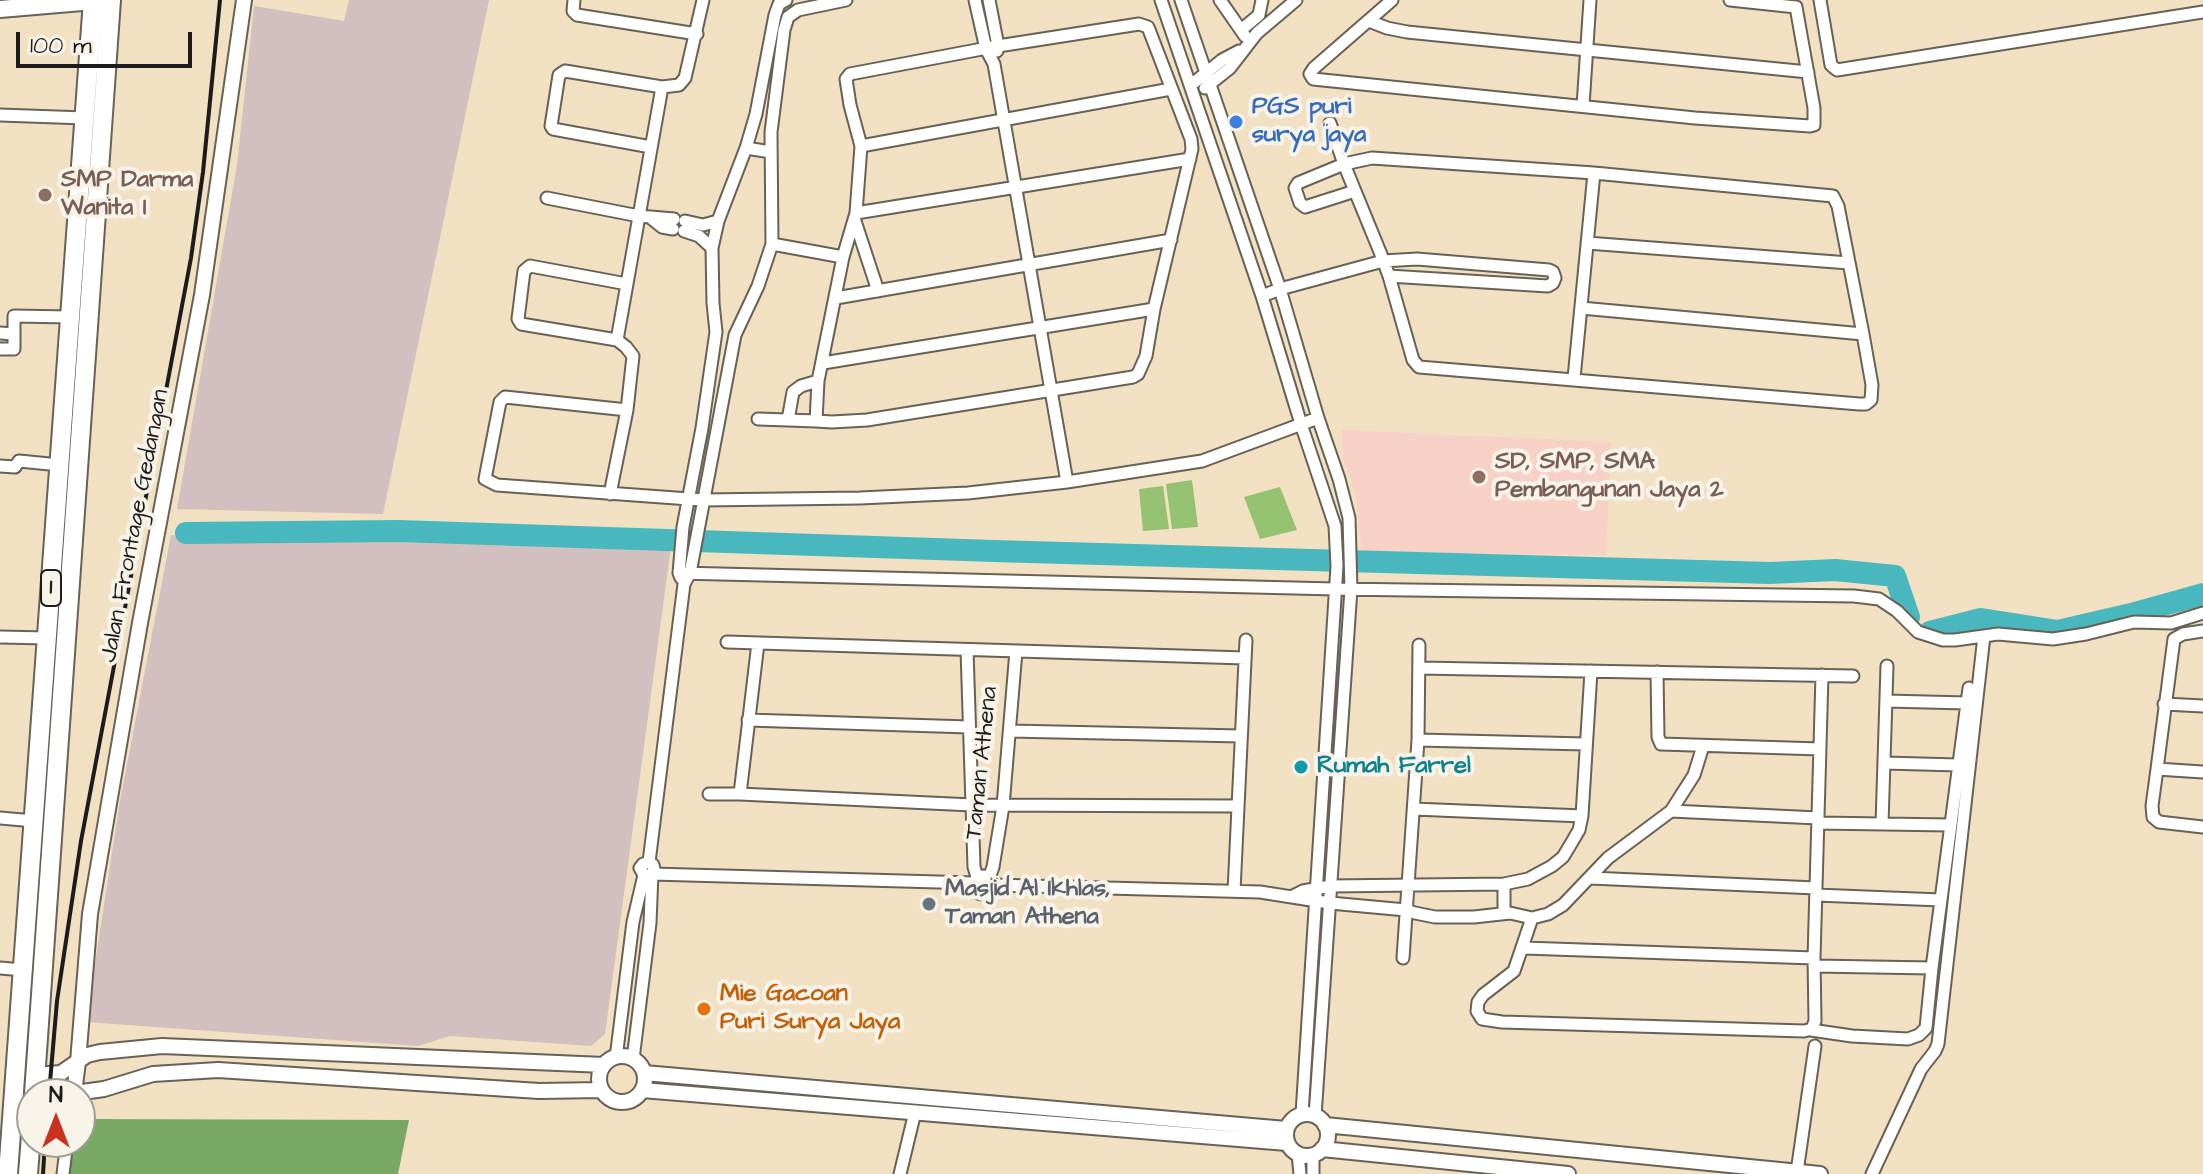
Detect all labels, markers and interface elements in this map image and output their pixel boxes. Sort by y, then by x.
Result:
scale bar [20,16,196,66]
text: 100 m [30,29,92,63]
place label: PGS puri surya jaya [1252,94,1366,150]
marker: PGS puri surya jaya [1227,113,1245,131]
place label: SMP Darma Wanita I [61,167,193,223]
marker: SMP Darma Wanita I [36,186,54,204]
street label: Jalan Frontage Gedangan [95,387,177,665]
place label: SD, SMP, SMA Pembangunan Jaya 2 [1495,449,1724,505]
marker: SD, SMP, SMA Pembangunan Jaya 2 [1470,468,1488,486]
road number: 1 [41,570,61,606]
street label: Taman Athena [961,685,1005,841]
place label: Rumah Farrel [1317,753,1471,781]
marker: Rumah Farrel [1292,758,1310,776]
place label: Masjid Al Ikhlas, Taman Athena [945,876,1110,932]
marker: Masjid Al Ikhlas, Taman Athena [920,895,938,913]
place label: Mie Gacoan Puri Surya Jaya [720,981,900,1037]
marker: Mie Gacoan Puri Surya Jaya [695,1000,713,1018]
north arrow [16,1078,96,1158]
text: N [49,1080,63,1111]

